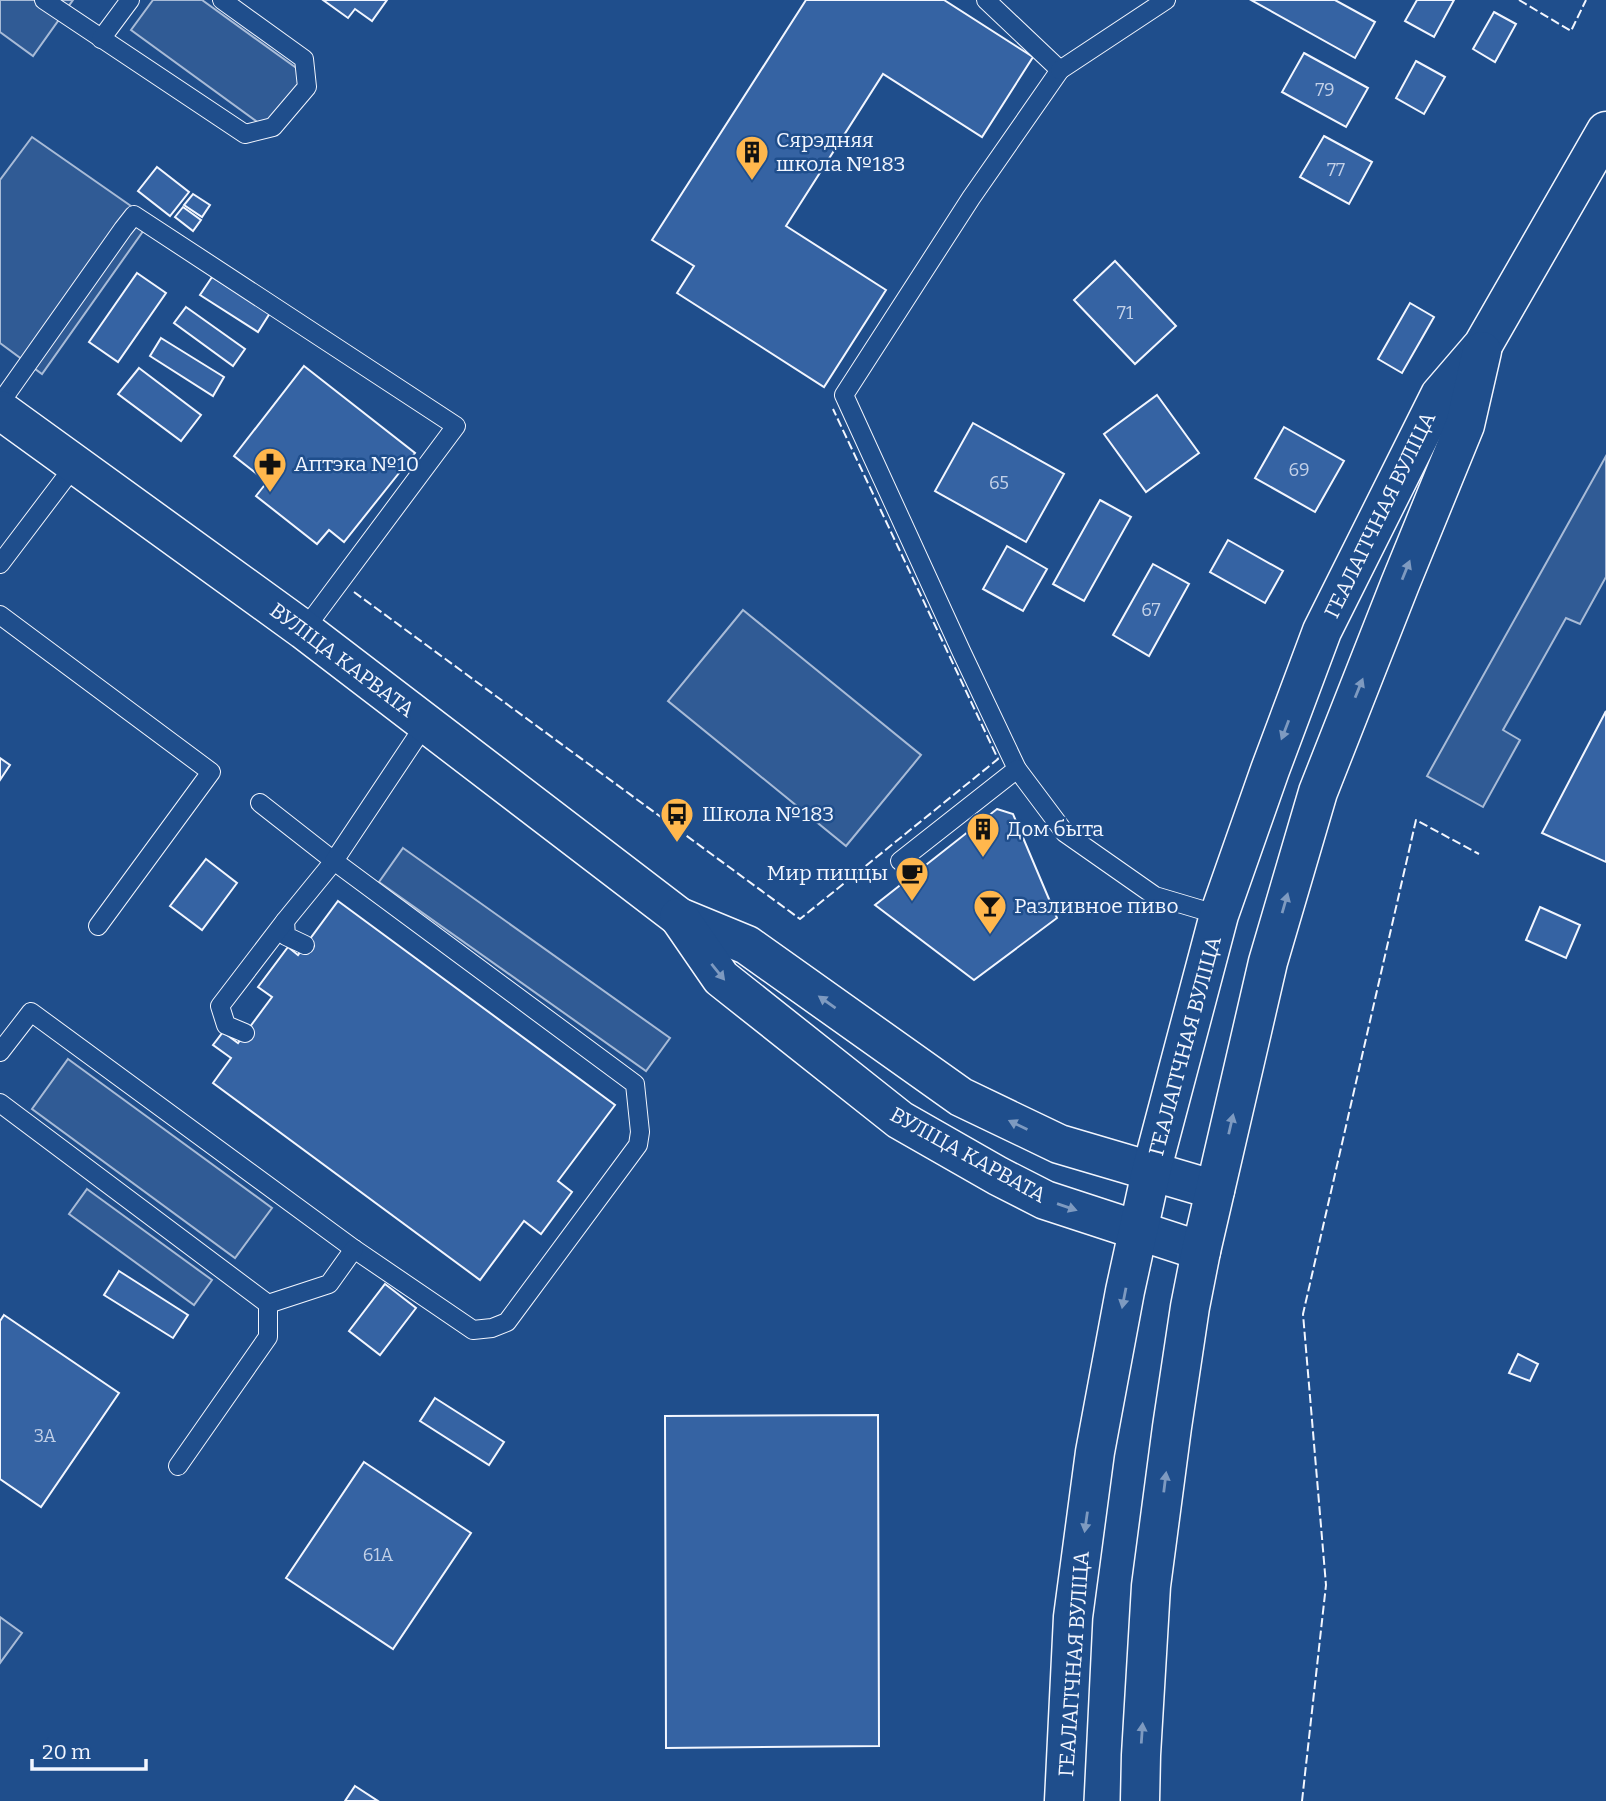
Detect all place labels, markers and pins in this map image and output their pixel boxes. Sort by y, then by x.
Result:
place label: Сярэдняя школа №183 [776,127,905,177]
building icon: Сярэдняя школа №183 [733,133,771,182]
pharmacy icon: Аптэка №10 [251,445,289,494]
place label: Аптэка №10 [294,451,419,477]
bus stop icon: Школа №183 [658,795,696,844]
place label: Школа №183 [702,801,834,827]
building icon: Дом быта [964,810,1002,859]
place label: Дом быта [1007,816,1104,842]
cafe icon: Мир пиццы [893,854,931,903]
place label: Мир пиццы [767,860,888,886]
bar icon: Разливное пиво [971,887,1009,936]
place label: Разливное пиво [1014,893,1179,919]

